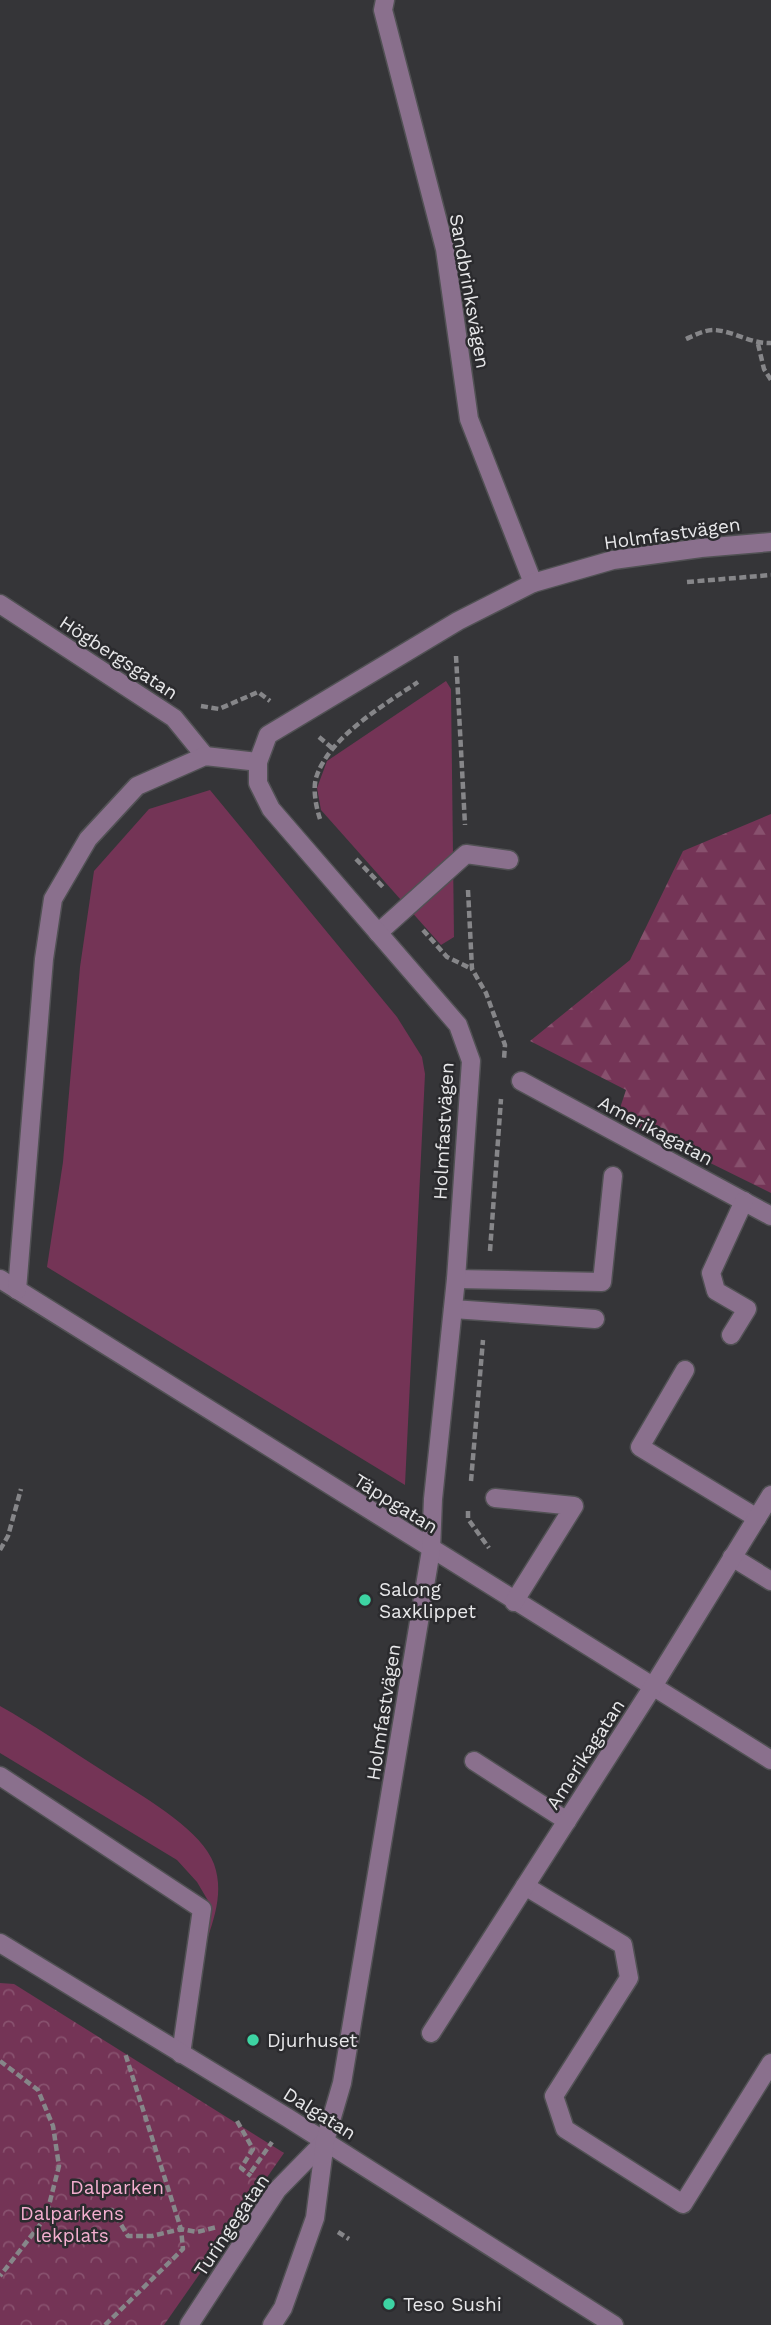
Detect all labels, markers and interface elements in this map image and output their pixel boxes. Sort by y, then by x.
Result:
street label: Sandbrinksvägen [445,212,494,370]
street label: Holmfastvägen [602,513,742,554]
street label: Högbergsgatan [55,611,182,704]
street label: Holmfastvägen [428,1062,459,1200]
street label: Amerikagatan [594,1091,717,1170]
street label: Täppgatan [349,1468,442,1538]
place label: Salong Saxklippet [379,1578,476,1623]
marker: Salong Saxklippet [357,1592,373,1608]
street label: Holmfastvägen [361,1642,406,1782]
street label: Amerikagatan [541,1695,630,1814]
place label: Djurhuset [267,2029,357,2052]
marker: Djurhuset [245,2032,261,2048]
street label: Dalgatan [279,2082,360,2145]
street label: Turingegatan [189,2170,274,2281]
park label: Dalparken [70,2176,164,2199]
park label: Dalparkens lekplats [20,2202,124,2247]
place label: Teso Sushi [403,2293,502,2316]
marker: Teso Sushi [381,2296,397,2312]

